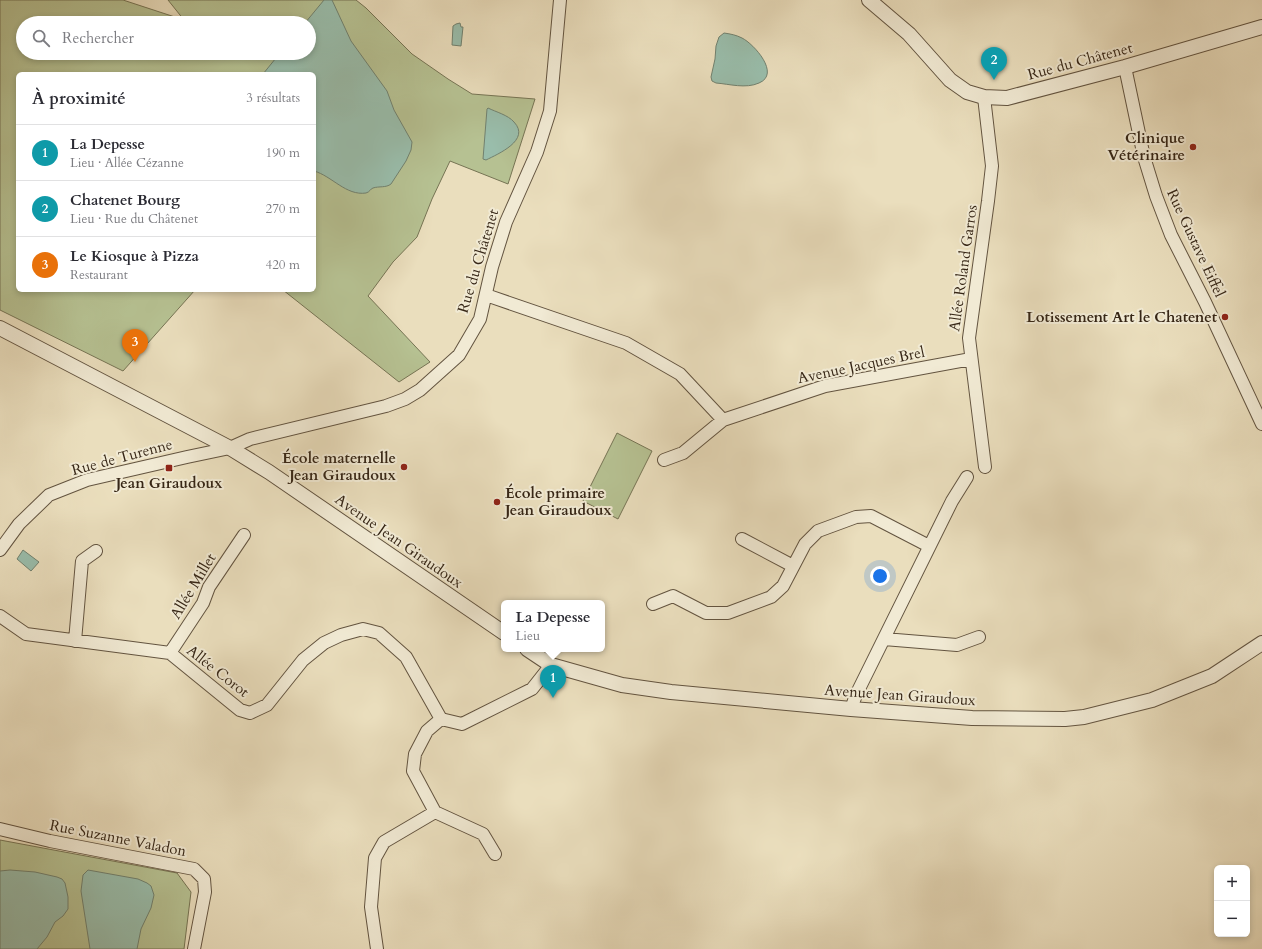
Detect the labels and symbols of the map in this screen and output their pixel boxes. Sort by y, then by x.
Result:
street label: Rue du Châtenet [1025,37,1135,85]
pin: 2 [981,47,1007,80]
place label: Clinique Vétérinaire [1107,128,1185,165]
marker: Clinique Vétérinaire [1188,142,1198,152]
street label: Rue Gustave Eiffel [1162,186,1230,301]
street label: Allée Roland Garros [944,203,982,333]
street label: Rue du Châtenet [453,206,503,315]
place label: Lotissement Art le Chatenet [1026,307,1218,327]
marker: Lotissement Art le Chatenet [1220,312,1230,322]
pin: 3 [122,329,148,362]
street label: Avenue Jacques Brel [796,342,927,388]
street label: Rue de Turenne [69,434,175,480]
place label: École maternelle Jean Giraudoux [282,448,396,485]
marker: École maternelle Jean Giraudoux [399,462,409,472]
marker: Jean Giraudoux [164,463,174,473]
place label: Jean Giraudoux [114,473,222,493]
place label: École primaire Jean Giraudoux [503,483,612,520]
street label: Avenue Jean Giraudoux [331,489,467,593]
marker: École primaire Jean Giraudoux [492,497,502,507]
street label: Allée Millet [166,549,221,623]
your location [870,566,890,586]
street label: Allée Corot [183,640,253,702]
pin: 1 [540,665,566,698]
street label: Avenue Jean Giraudoux [824,680,977,710]
street label: Rue Suzanne Valadon [48,815,188,861]

